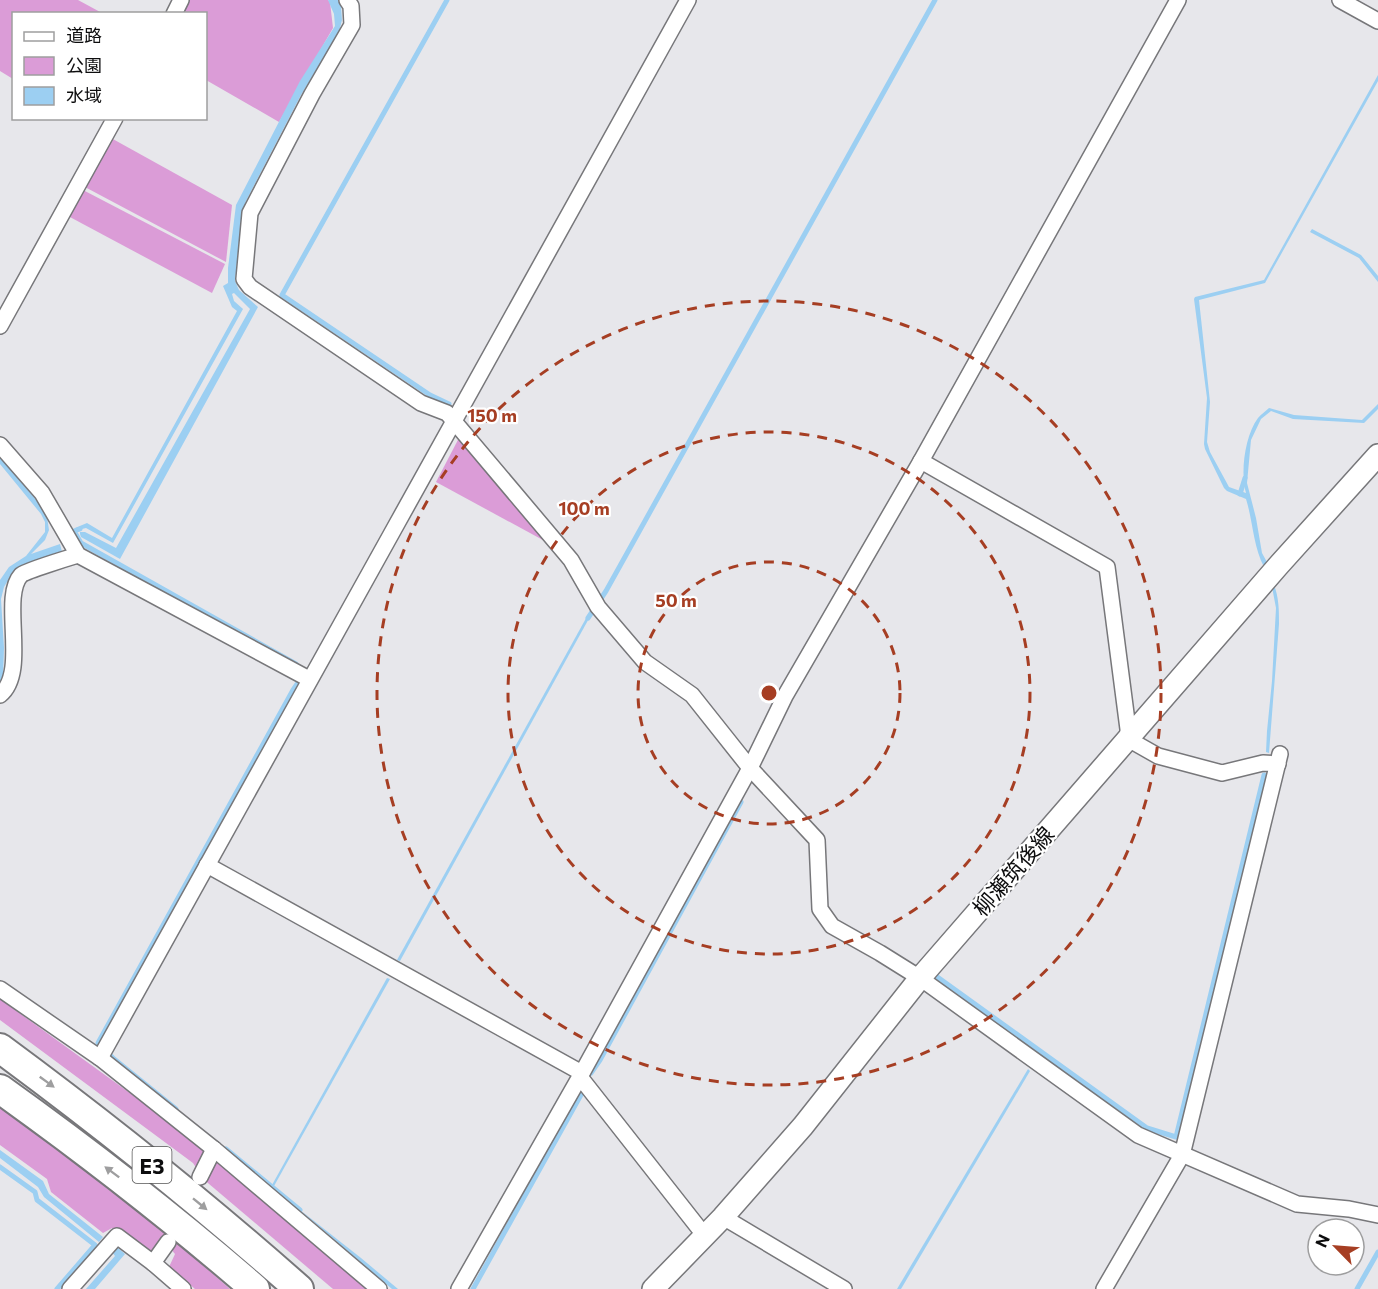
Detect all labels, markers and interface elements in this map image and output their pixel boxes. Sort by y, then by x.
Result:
legend [12,12,207,120]
text: 道路 [66,24,102,46]
text: 公園 [66,54,102,76]
text: 水域 [66,84,102,106]
text: 150 m [467,404,517,426]
text: 100 m [558,497,610,519]
text: 50 m [655,589,697,611]
centre of rings [759,683,779,703]
street label: 柳瀬筑後線 [967,821,1059,921]
one-way arrow [40,1076,55,1088]
road number: E3 [132,1147,172,1183]
one-way arrow [105,1166,121,1178]
one-way arrow [192,1197,208,1210]
north arrow [1306,1217,1366,1277]
text: N [1311,1231,1333,1250]

